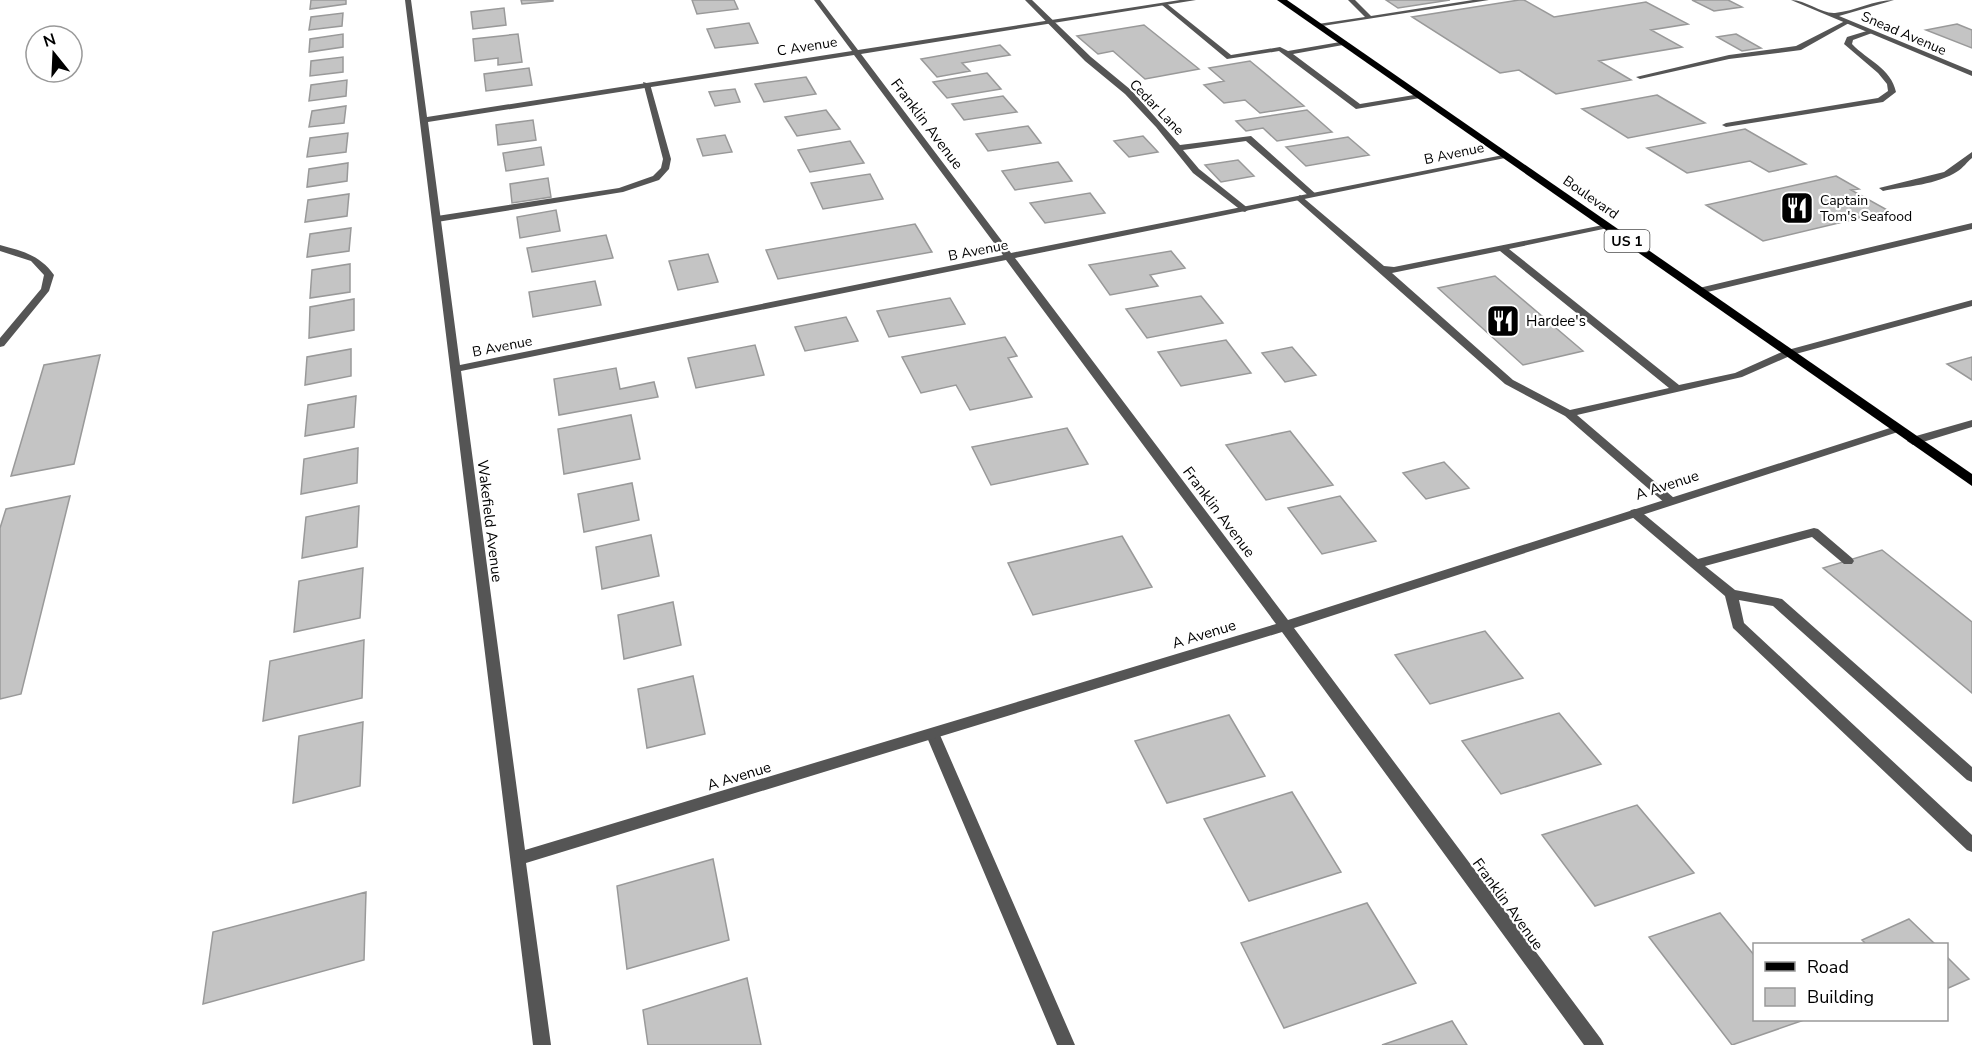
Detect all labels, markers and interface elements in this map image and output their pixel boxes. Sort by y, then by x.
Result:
street label: Snead Avenue [1858,7,1949,60]
north arrow [24,24,84,84]
text: N [41,28,59,53]
street label: C Avenue [776,32,839,61]
street label: Franklin Avenue [886,75,968,173]
street label: Cedar Lane [1125,75,1188,139]
street label: B Avenue [1422,138,1486,169]
street label: Boulevard [1559,171,1622,224]
restaurant icon: Captain Tom's Seafood [1779,190,1815,226]
place label: Captain Tom's Seafood [1820,191,1912,226]
road number: US 1 [1604,230,1650,252]
street label: B Avenue [946,235,1010,266]
restaurant icon: Hardee's [1485,303,1521,339]
place label: Hardee's [1526,311,1586,331]
street label: B Avenue [470,331,534,362]
street label: Wakefield Avenue [473,459,507,583]
street label: Franklin Avenue [1178,463,1260,561]
street label: A Avenue [1633,465,1701,505]
street label: A Avenue [1170,615,1238,653]
street label: A Avenue [705,757,773,795]
street label: Franklin Avenue [1468,854,1548,954]
legend [1753,943,1948,1021]
text: Road [1807,955,1849,979]
text: Building [1807,985,1874,1009]

